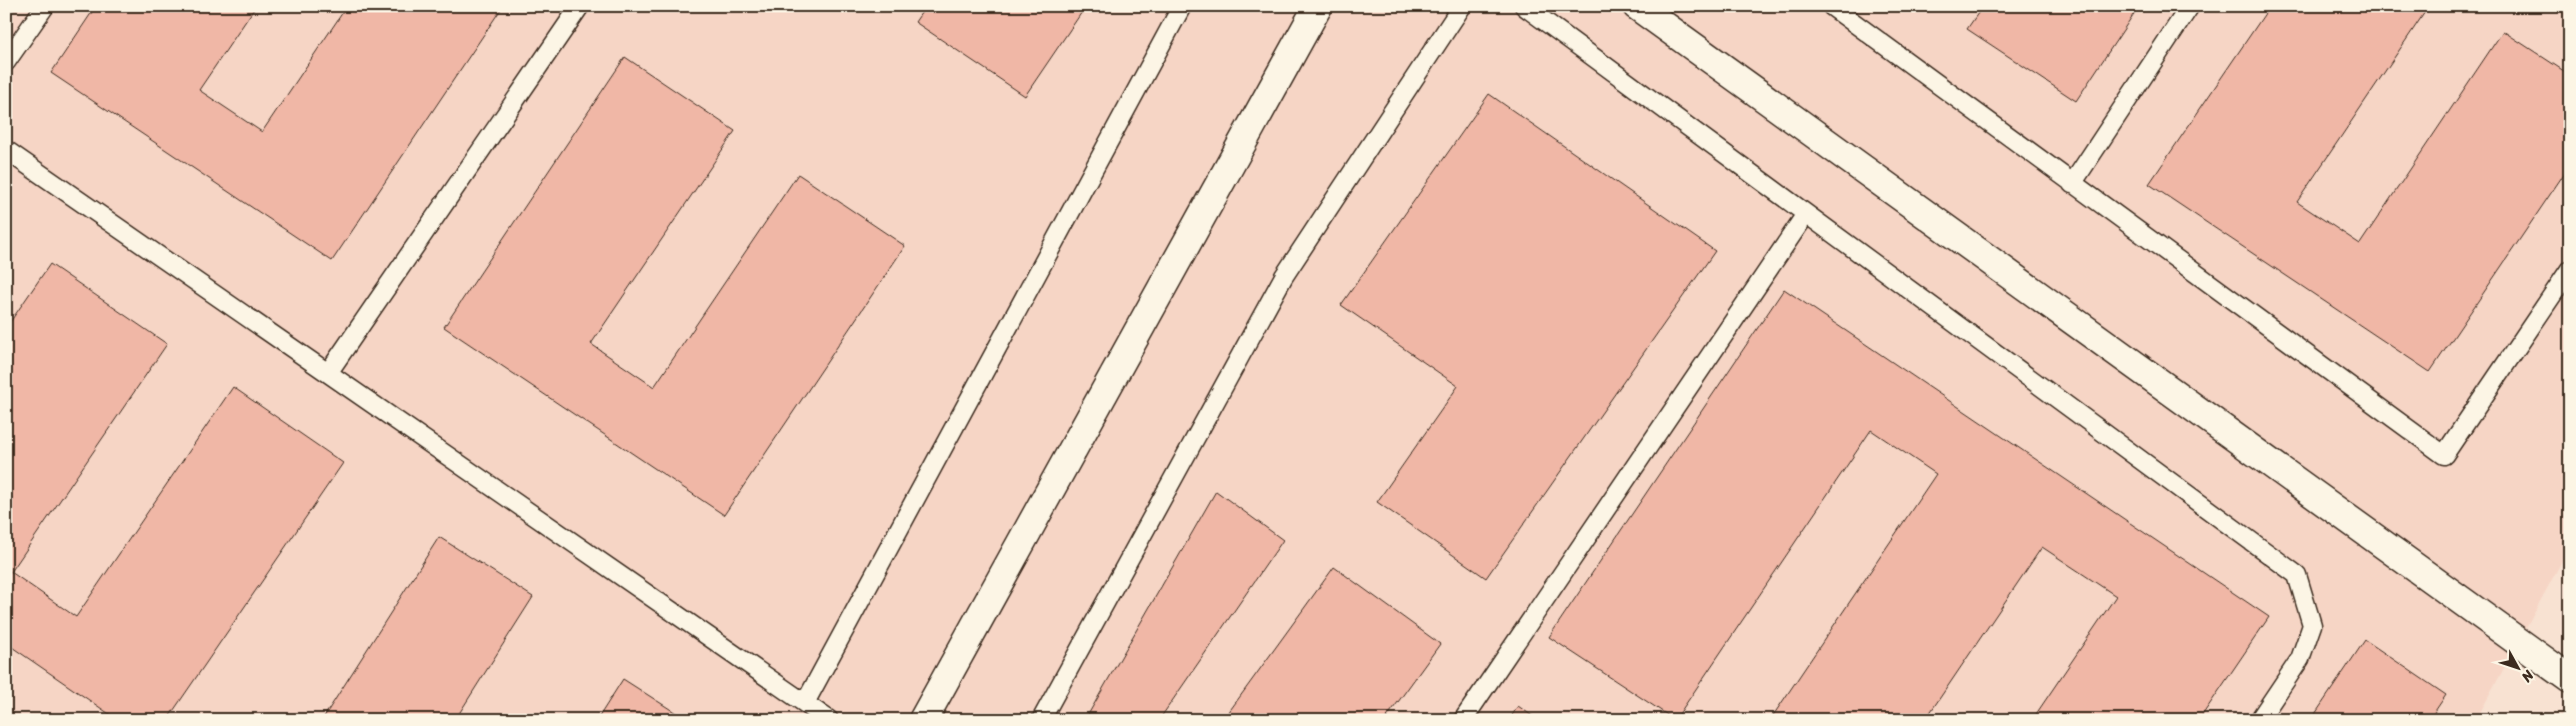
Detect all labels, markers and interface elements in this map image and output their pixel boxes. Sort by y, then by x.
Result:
north arrow [2494,644,2544,694]
text: N [2515,664,2541,688]

